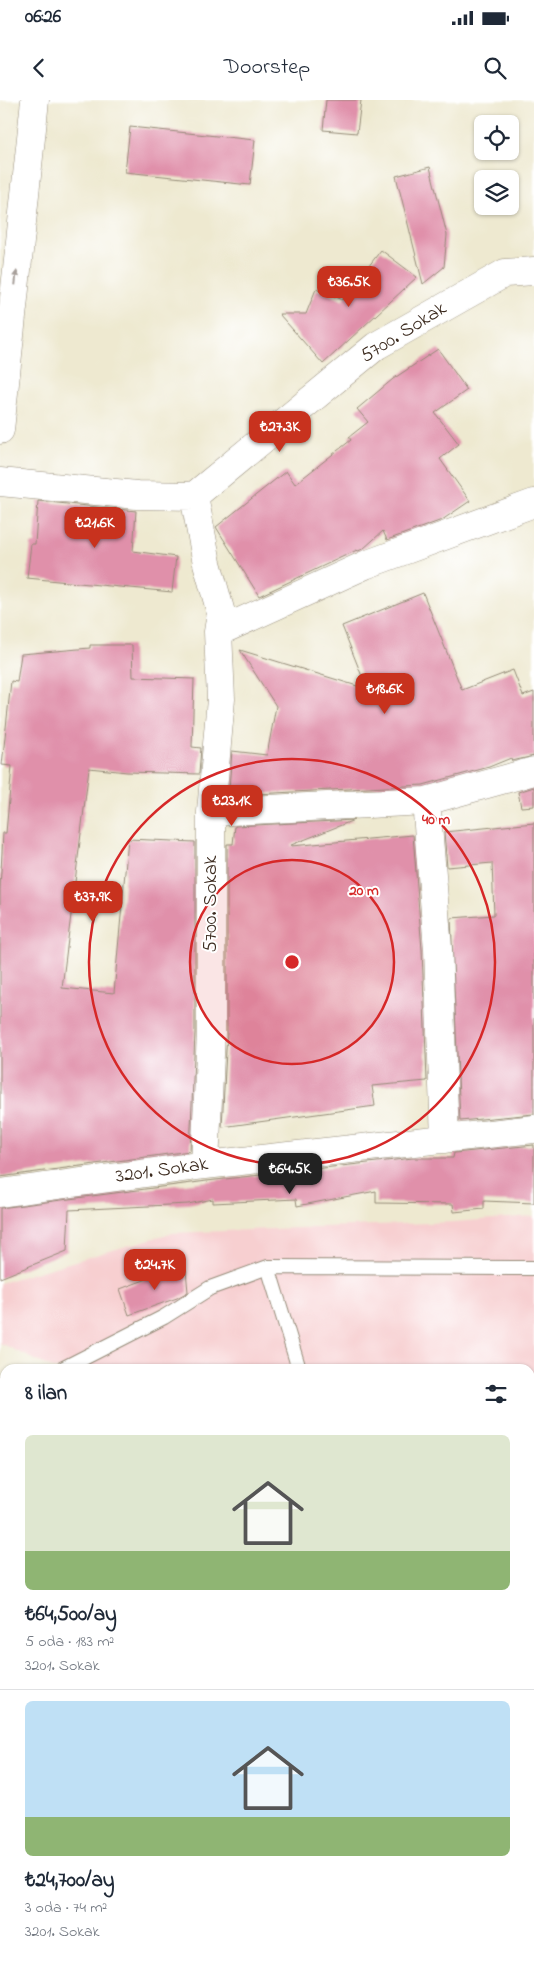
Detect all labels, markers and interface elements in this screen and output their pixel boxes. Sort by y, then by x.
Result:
text: 06:26 [25,4,61,31]
text: Doorstep [224,52,310,84]
icon: back [25,54,53,82]
icon: search [481,54,509,82]
map controls [474,115,519,215]
button: locate [474,115,519,160]
button: layers [474,170,519,215]
pin: ₺36.5K [308,266,390,308]
one-way arrow [12,269,20,285]
text: ₺36.5K [328,270,370,294]
street label: 5700. Sokak [355,295,453,371]
pin: ₺27.3K [239,410,321,453]
text: ₺27.3K [260,415,300,439]
pin: ₺21.6K [54,506,136,549]
text: ₺21.6K [75,511,115,535]
pin: ₺18.6K [344,672,426,715]
text: ₺18.6K [366,677,404,701]
pin: ₺23.1K [191,784,273,827]
text: ₺23.1K [213,789,251,813]
text: 40 m [421,809,450,831]
street label: 5700. Sokak [197,855,226,953]
pin: ₺37.9K [52,880,134,923]
text: 20 m [348,880,379,902]
text: ₺37.9K [74,885,112,909]
centre of rings [283,953,301,971]
street label: 3201. Sokak [114,1150,210,1192]
pin: ₺64.5K [249,1152,331,1195]
text: ₺64.5K [269,1157,311,1181]
pin: ₺24.7K [114,1248,196,1291]
text: ₺24.7K [135,1253,175,1277]
text: 8 ilan [25,1379,67,1409]
icon: filters [482,1380,510,1408]
icon: home [223,1468,313,1558]
text: ₺64,500/ay [25,1600,117,1630]
text: 5 oda · 183 m² [25,1630,114,1654]
text: 3201. Sokak [25,1654,100,1678]
icon: home [223,1733,313,1823]
text: ₺24,700/ay [25,1866,114,1896]
text: 3 oda · 74 m² [25,1896,107,1920]
text: 3201. Sokak [25,1920,100,1944]

